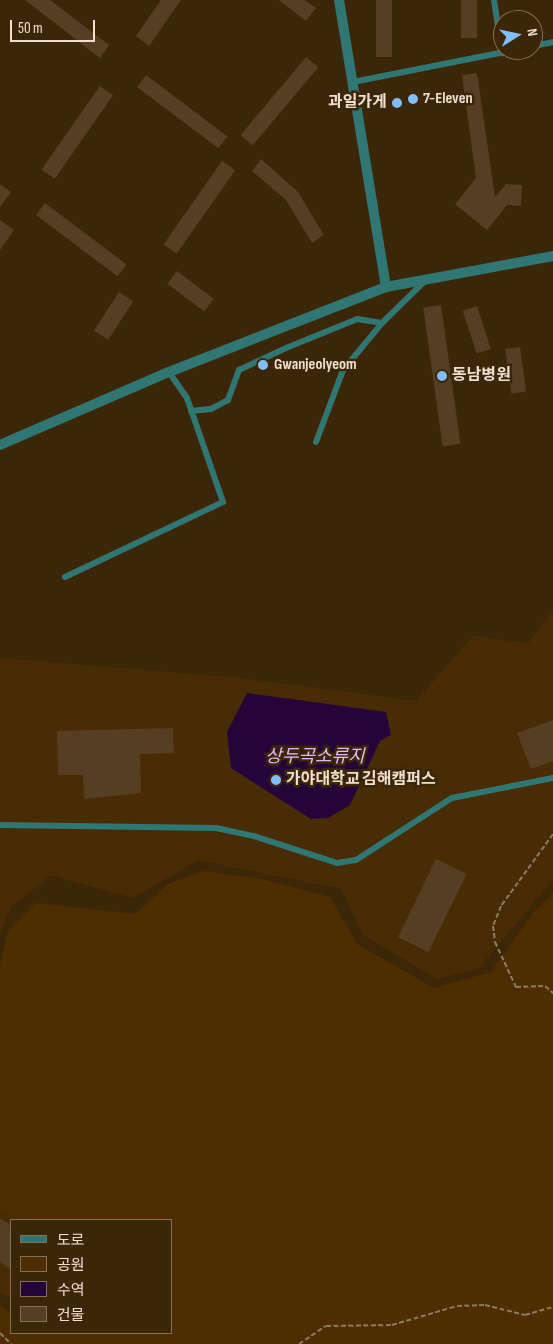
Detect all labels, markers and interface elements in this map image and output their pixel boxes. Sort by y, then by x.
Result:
scale bar [12,10,98,42]
north arrow [493,10,543,60]
text: 50 m [18,19,43,38]
text: N [523,27,541,38]
place label: 7-Eleven [423,89,473,109]
place label: 과일가게 [328,93,387,113]
marker: 7-Eleven [407,93,419,105]
marker: 과일가게 [391,97,403,109]
place label: Gwanjeolyeom [274,355,357,375]
marker: Gwanjeolyeom [256,358,270,372]
place label: 동남병원 [452,366,511,386]
marker: 동남병원 [436,370,448,382]
water label: 상두곡소류지 [265,746,365,768]
place label: 가야대학교 김해캠퍼스 [286,770,436,790]
marker: 가야대학교 김해캠퍼스 [270,774,282,786]
legend [10,1219,172,1334]
text: 도로 [57,1231,85,1250]
text: 공원 [57,1256,85,1275]
text: 수역 [57,1281,85,1300]
text: 건물 [57,1306,85,1325]

